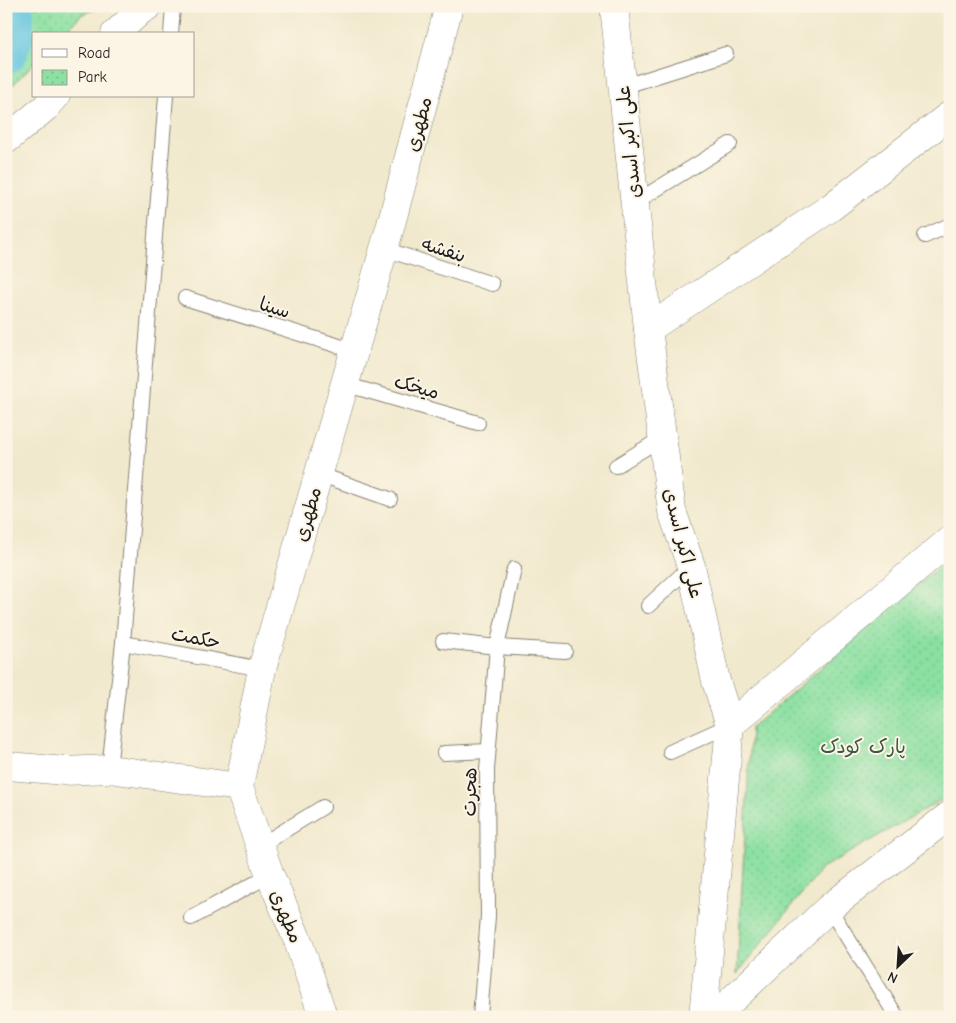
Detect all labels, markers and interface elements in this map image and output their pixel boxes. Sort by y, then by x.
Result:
legend [32,32,195,98]
text: Road [78,44,110,62]
text: Park [78,68,107,86]
street label: علی اکبر اسدی [612,84,647,199]
street label: مطهری [401,94,437,154]
street label: بنفشه [419,232,469,267]
street label: سینا [257,293,293,323]
street label: میخک [392,370,442,404]
street label: مطهری [290,484,326,544]
street label: علی اکبر اسدی [658,486,707,601]
street label: حکمت [169,622,222,654]
park label: پارک کودک [820,736,906,759]
street label: هجرت [459,767,481,817]
street label: مطهری [265,886,307,946]
north arrow [874,940,924,990]
text: N [885,968,900,987]

